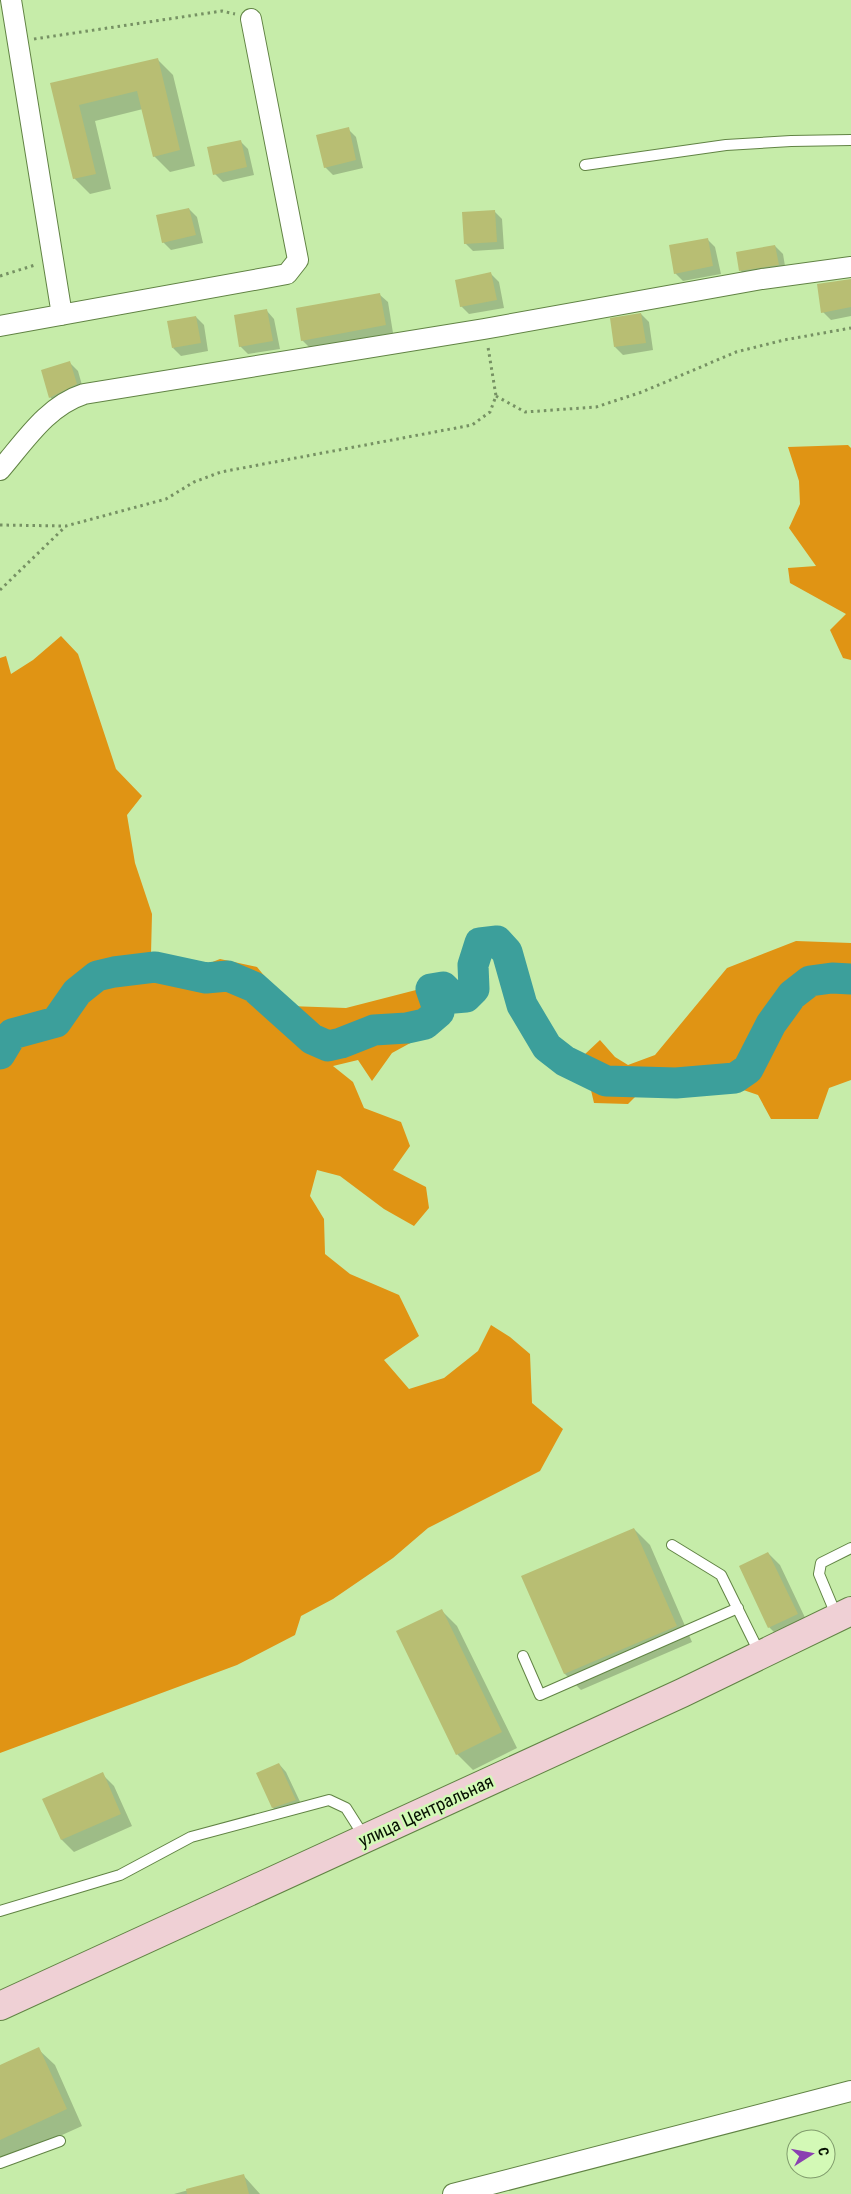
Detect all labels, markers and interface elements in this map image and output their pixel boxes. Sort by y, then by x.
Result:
street label: улица Центральная [355,1770,496,1851]
north arrow [786,2129,836,2179]
text: С [815,2146,832,2157]

